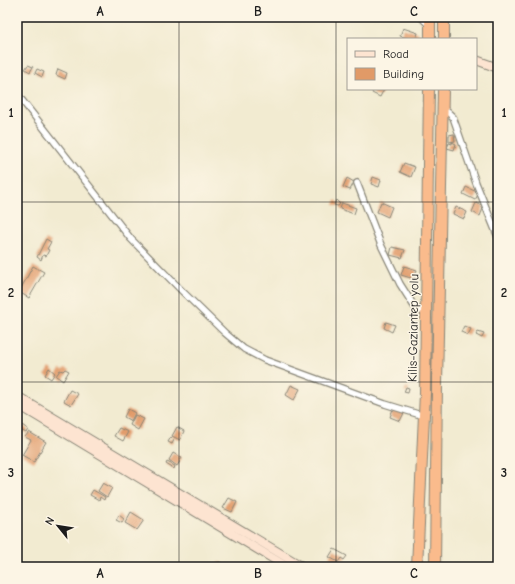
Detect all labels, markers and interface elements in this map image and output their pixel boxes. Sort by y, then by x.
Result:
text: A [96,4,104,19]
text: B [254,4,262,19]
text: C [410,4,418,19]
legend [347,38,477,90]
text: Road [383,47,409,61]
text: Building [383,67,424,81]
text: 1 [8,105,14,120]
text: 1 [501,105,507,120]
street label: Kilis-Gaziantep yolu [405,274,421,382]
text: 2 [8,285,14,300]
text: 2 [501,285,507,300]
text: 3 [8,465,14,480]
text: 3 [501,465,507,480]
north arrow [38,506,78,546]
text: N [42,515,57,528]
text: A [96,566,104,581]
text: B [254,566,262,581]
text: C [410,566,418,581]

